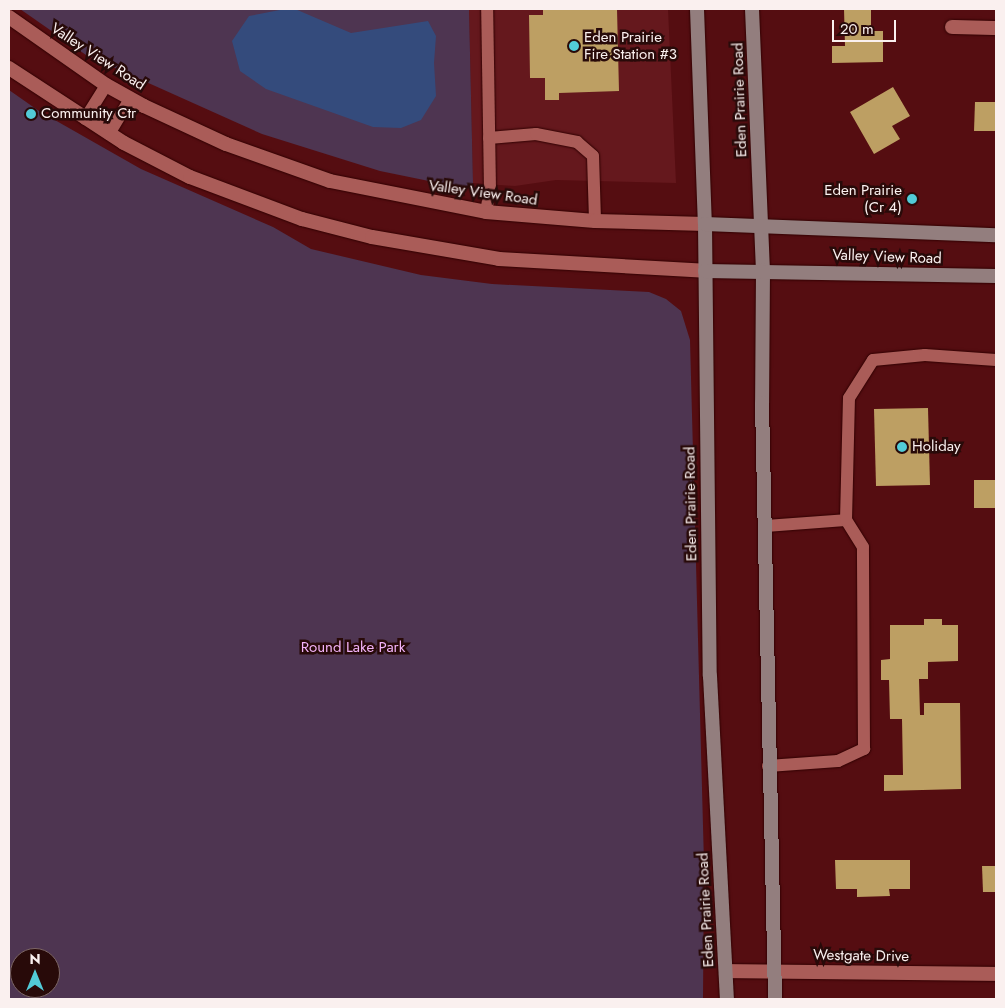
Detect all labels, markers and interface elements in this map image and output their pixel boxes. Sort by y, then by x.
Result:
scale bar [835,10,899,42]
text: 20 m [840,18,874,40]
street label: Valley View Road [47,20,149,94]
place label: Eden Prairie Fire Station #3 [584,28,677,63]
marker: Eden Prairie Fire Station #3 [568,40,580,52]
street label: Eden Prairie Road [729,42,751,158]
place label: Community Ctr [41,105,136,123]
marker: Community Ctr [25,108,37,120]
street label: Valley View Road [428,176,538,210]
place label: Eden Prairie (Cr 4) [824,181,902,216]
marker: Eden Prairie (Cr 4) [906,193,918,205]
street label: Valley View Road [832,246,942,268]
place label: Holiday [912,438,961,456]
marker: Holiday [896,441,908,453]
street label: Eden Prairie Road [681,446,701,562]
park label: Round Lake Park [301,639,405,657]
street label: Eden Prairie Road [694,852,718,968]
street label: Westgate Drive [813,946,909,966]
north arrow [10,948,60,998]
text: N [29,949,41,969]

